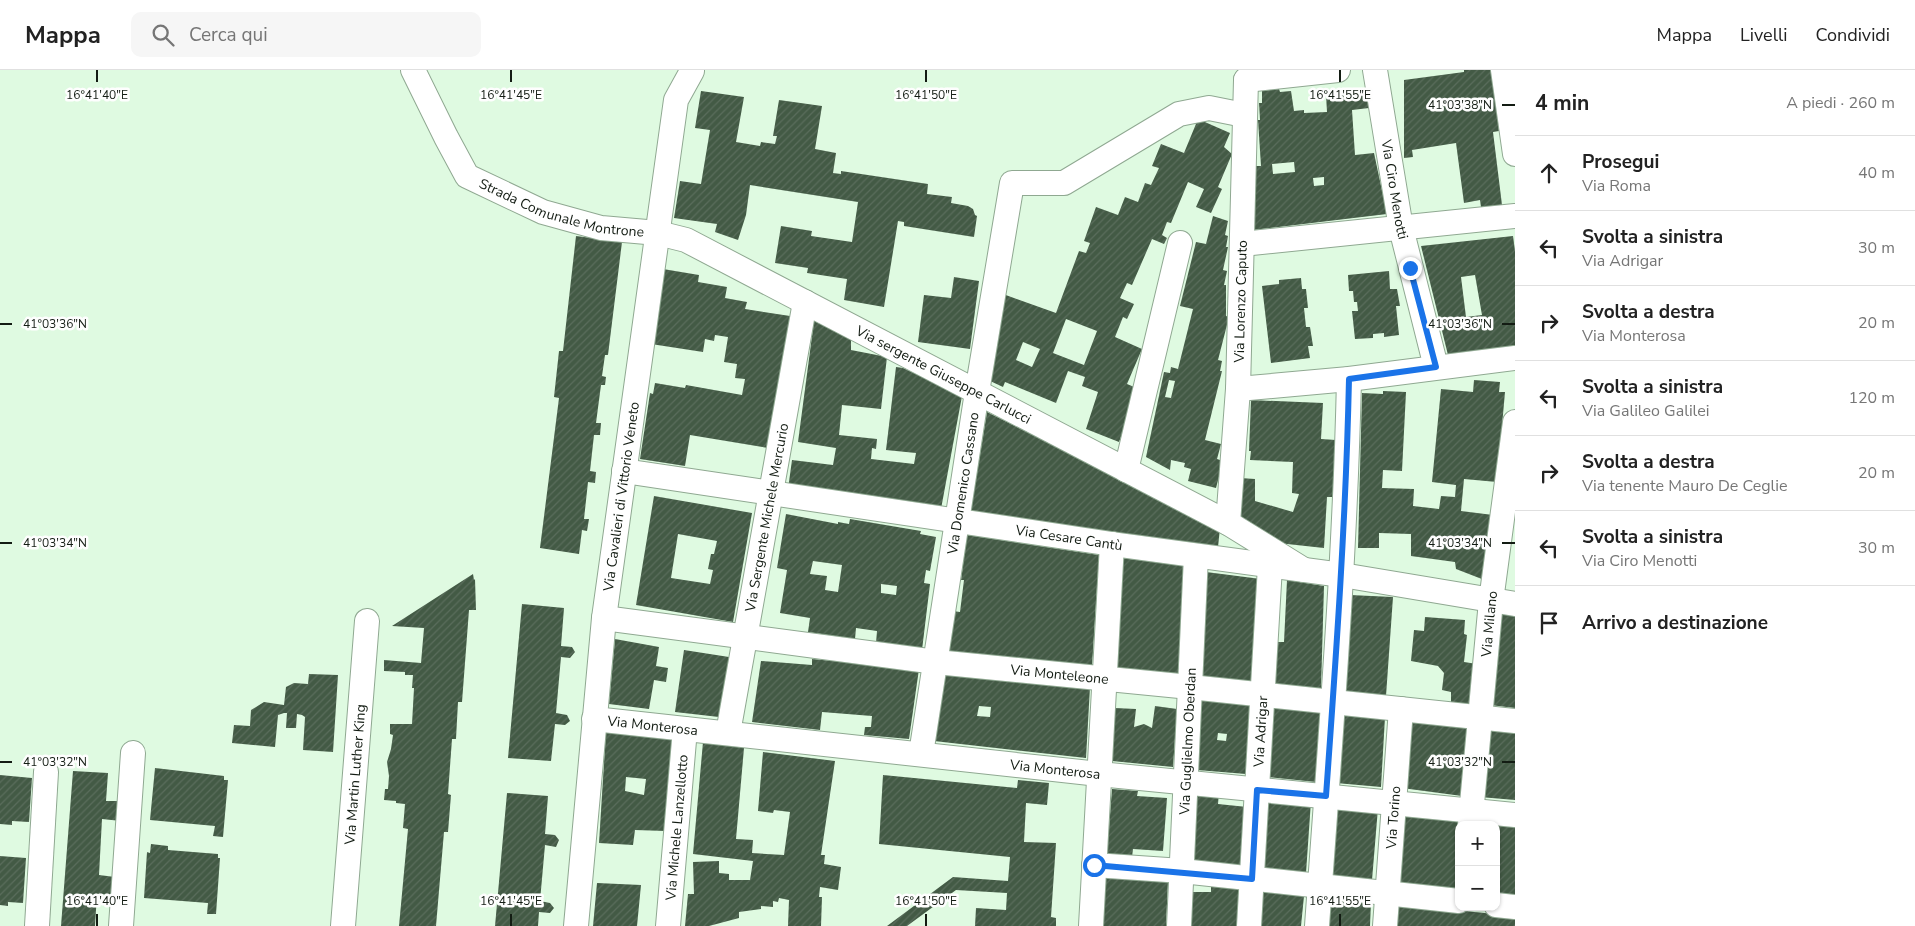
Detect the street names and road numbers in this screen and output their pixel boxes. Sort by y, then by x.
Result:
street label: Via Ciro Menotti [1377,137,1413,241]
street label: Strada Comunale Montrone [476,174,645,241]
street label: Via Lorenzo Caputo [1229,240,1251,364]
street label: Via sergente Giuseppe Carlucci [852,320,1035,428]
street label: Via Cavalieri di Vittorio Veneto [598,400,643,593]
street label: Via Domenico Cassano [942,411,983,557]
street label: Via Sergente Michele Mercurio [740,421,793,614]
street label: Via Cesare Cantù [1013,520,1124,555]
street label: Via Milano [1476,589,1502,659]
street label: Via Monteleone [1008,660,1110,688]
street label: Via Guglielmo Oberdan [1175,667,1200,816]
street label: Via Adrigar [1249,695,1272,768]
street label: Via Martin Luther King [340,703,370,846]
street label: Via Monterosa [605,711,699,740]
street label: Via Michele Lanzellotto [661,753,692,902]
street label: Via Monterosa [1008,755,1101,784]
street label: Via Torino [1381,785,1405,850]

